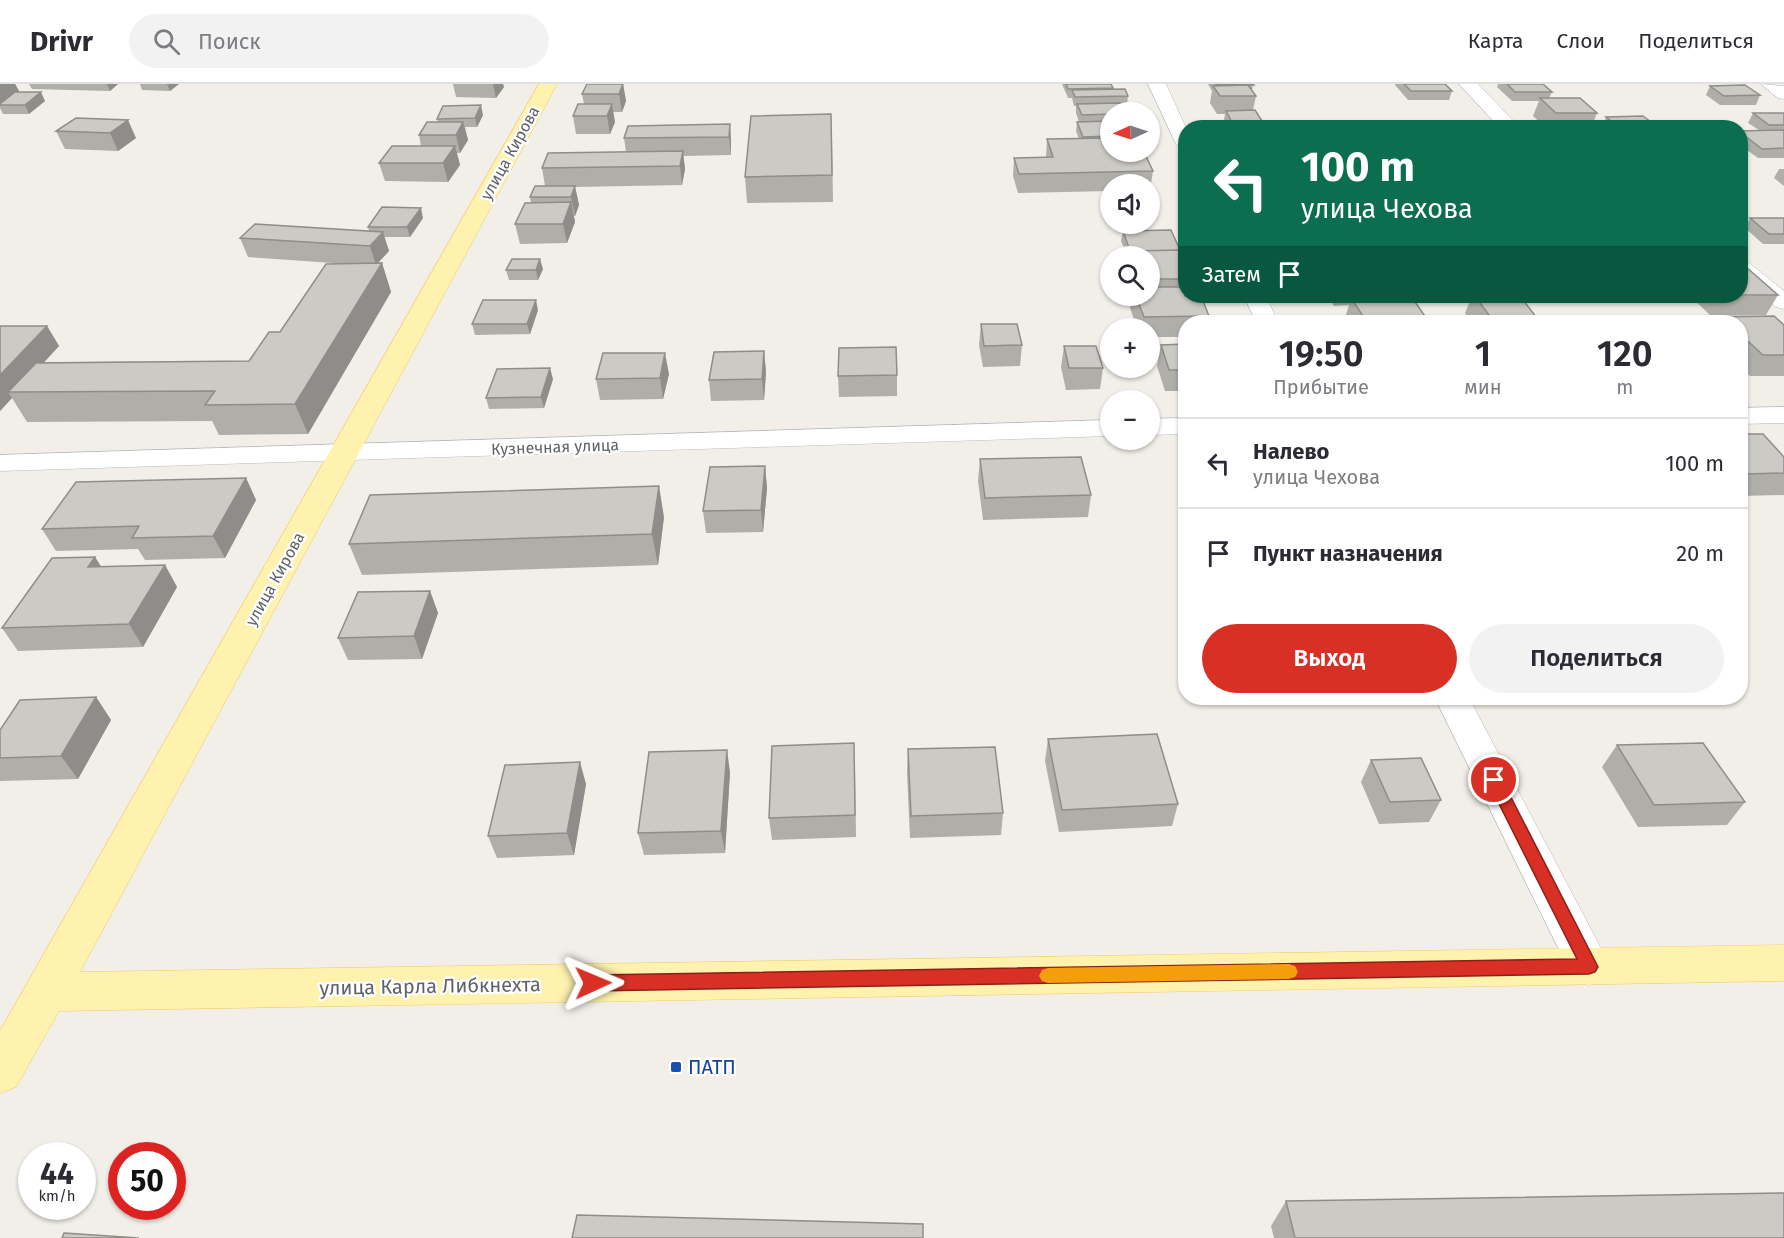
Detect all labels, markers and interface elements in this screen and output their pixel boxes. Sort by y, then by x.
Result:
search box [129,14,549,68]
text: Drivr [30,25,93,58]
icon: search [150,25,183,58]
text: Поиск [198,28,261,55]
text: Карта [1468,28,1524,54]
text: Слои [1557,28,1605,54]
text: Поделиться [1638,28,1754,54]
north arrow [1100,102,1160,162]
map controls [1100,102,1160,450]
street label: улица Кирова [476,103,544,203]
text: 100 m [1301,142,1415,192]
icon: left [1202,144,1280,222]
button: sound [1100,174,1160,234]
text: улица Чехова [1301,193,1473,225]
button: search [1100,246,1160,306]
icon: arrive [1273,258,1306,291]
text: Затем [1202,261,1261,288]
button: + [1100,318,1160,378]
text: 19:50 [1279,332,1364,376]
text: 1 [1475,332,1491,376]
text: 120 [1597,332,1653,376]
text: Прибытие [1273,375,1369,399]
text: мин [1464,375,1502,399]
text: m [1616,375,1633,399]
button: − [1100,390,1160,450]
street label: Кузнечная улица [491,435,619,459]
text: Налево [1253,438,1329,465]
icon: left [1202,447,1235,480]
text: 100 m [1665,450,1724,477]
text: улица Чехова [1253,465,1380,489]
street label: улица Кирова [241,529,309,629]
icon: arrive [1202,537,1235,570]
text: Пункт назначения [1253,540,1443,567]
text: 20 m [1676,540,1724,567]
button: Выход [1202,624,1457,693]
button: Поделиться [1469,624,1724,693]
pin [1468,754,1519,805]
icon: arrive [1477,763,1510,796]
position arrow [561,951,625,1015]
street label: улица Карла Либкнехта [319,972,541,1000]
place label: ПАТП [688,1055,736,1079]
marker: ПАТП [669,1060,683,1074]
speed limit sign: 50 [108,1142,186,1220]
text: 44 [40,1156,74,1192]
text: km/h [38,1187,76,1205]

